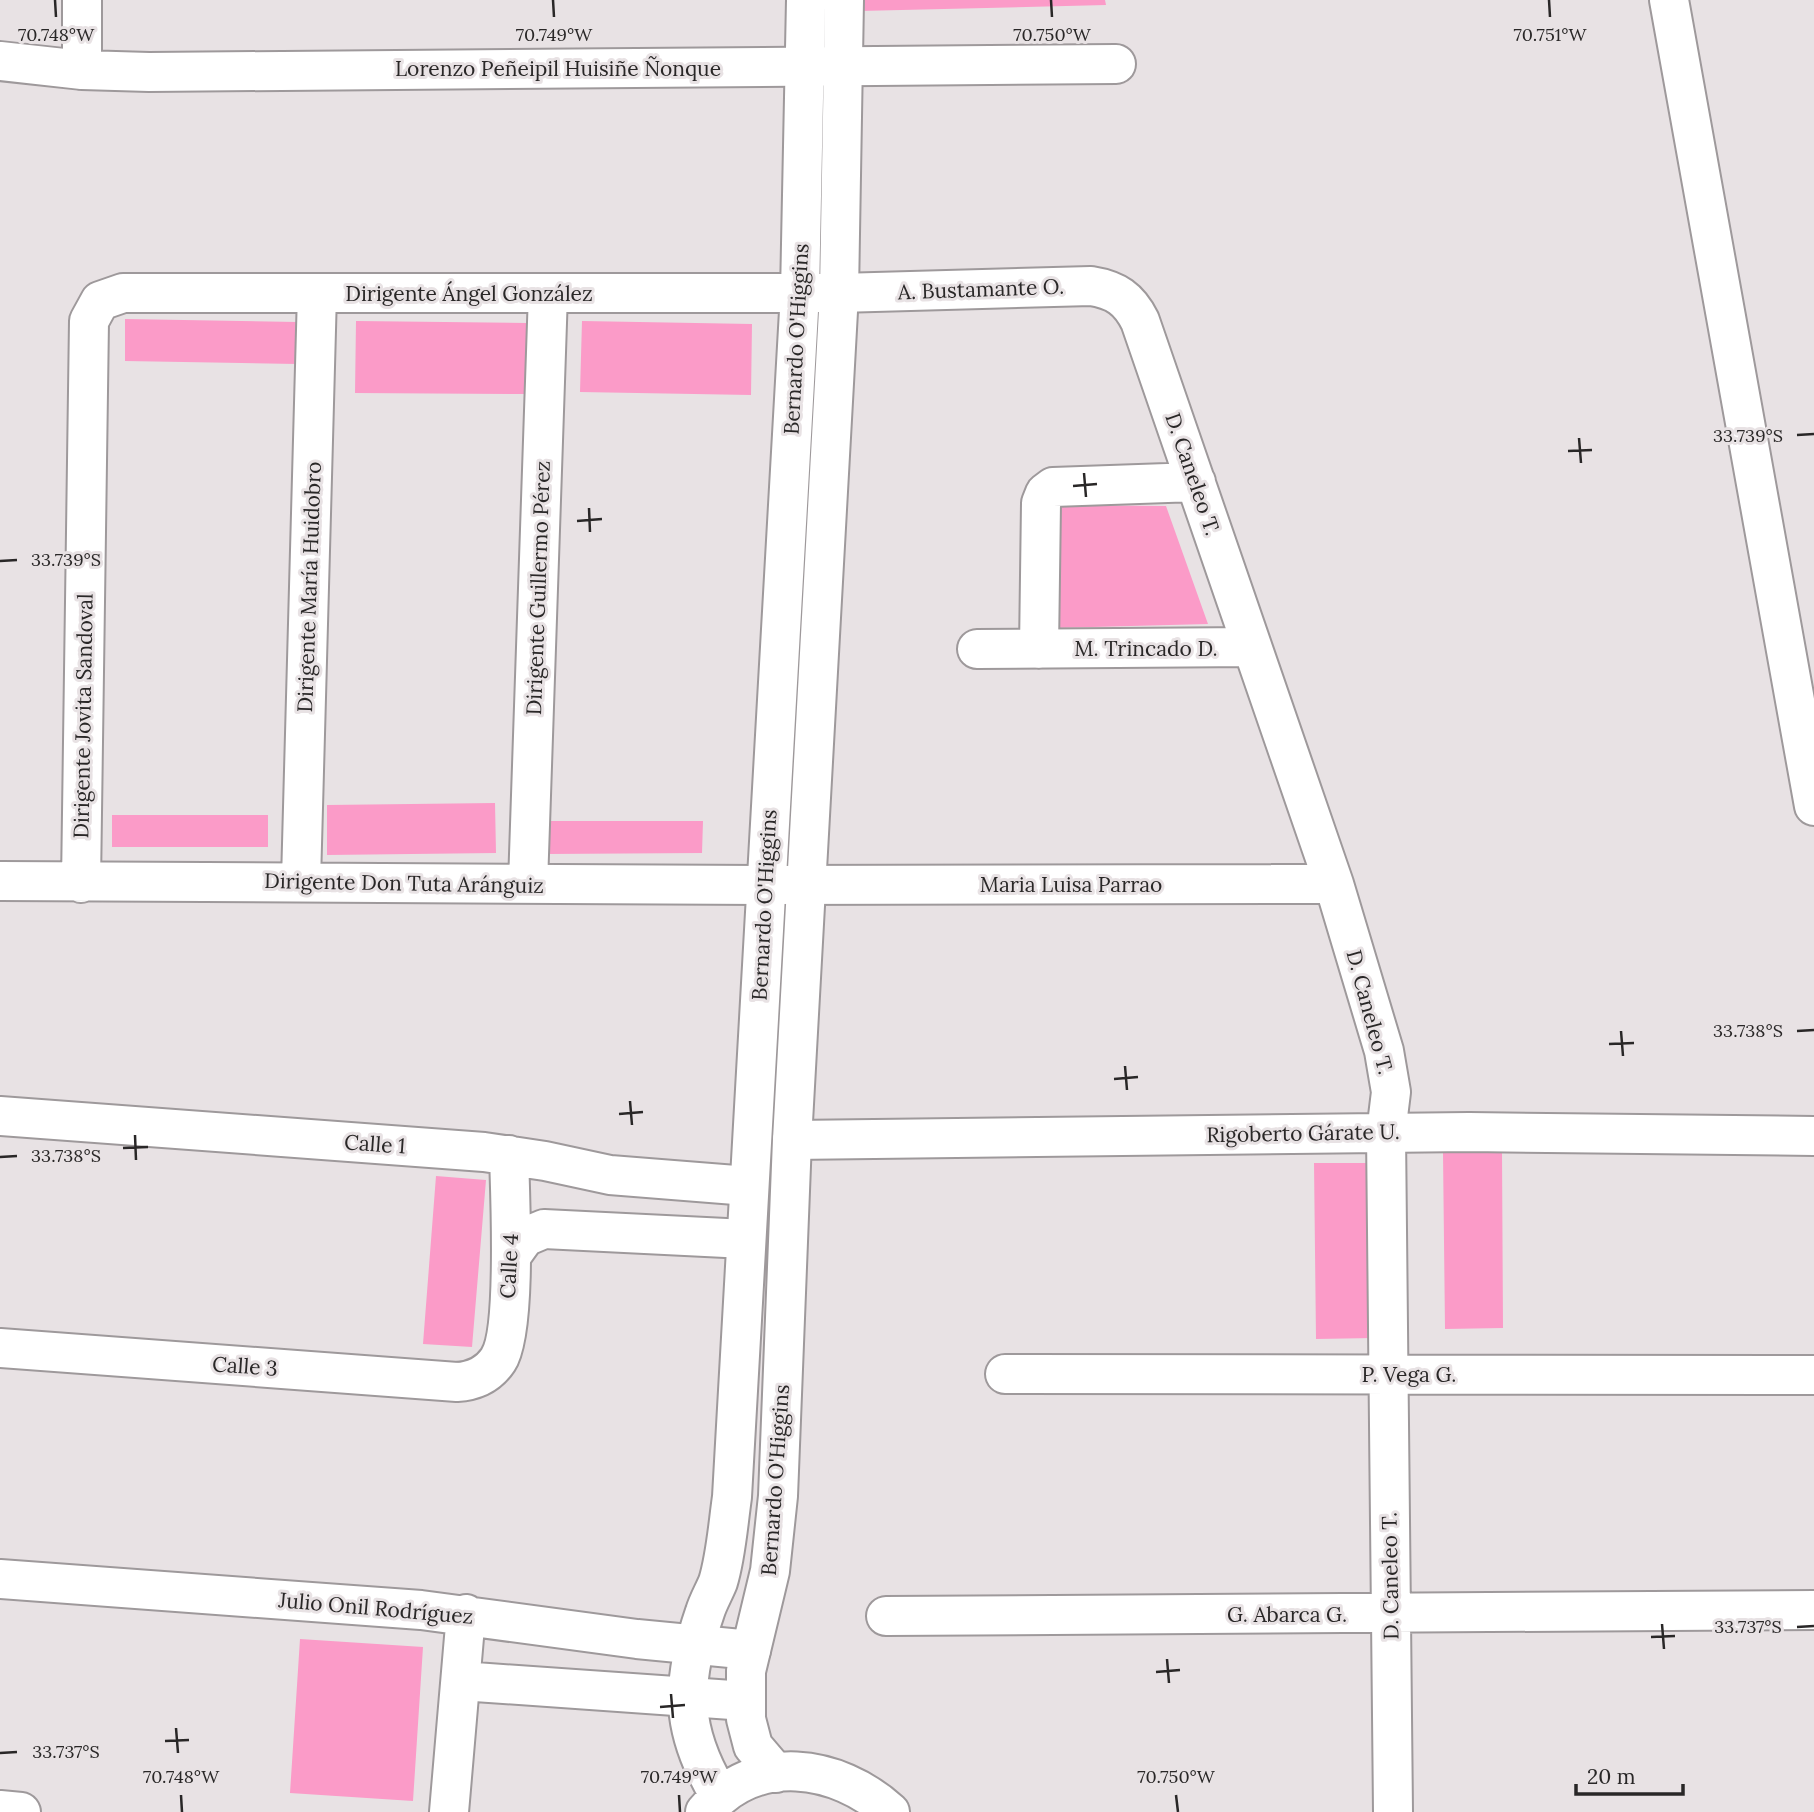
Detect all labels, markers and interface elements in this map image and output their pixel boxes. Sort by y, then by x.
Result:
text: 70.748°W [18,23,95,46]
text: 70.749°W [516,23,593,46]
text: 70.750°W [1013,23,1092,46]
text: 70.751°W [1514,23,1588,46]
street label: Lorenzo Peñeipil Huisiñe Ñonque [395,55,721,82]
street label: Bernardo O'Higgins [778,243,814,435]
street label: A. Bustamante O. [896,273,1065,305]
street label: Dirigente Ángel González [345,280,593,307]
street label: D. Caneleo T. [1159,409,1227,539]
text: 33.739°S [1713,424,1783,447]
street label: Dirigente Guillermo Pérez [520,460,556,716]
street label: Dirigente María Huidobro [291,461,327,713]
text: 33.739°S [31,548,101,571]
street label: Dirigente Jovita Sandoval [67,593,99,839]
street label: M. Trincado D. [1074,635,1218,662]
street label: Bernardo O'Higgins [746,809,782,1001]
street label: Dirigente Don Tuta Aránguiz [264,867,544,899]
street label: Maria Luisa Parrao [980,871,1162,898]
street label: D. Caneleo T. [1340,947,1400,1077]
text: 33.738°S [1713,1019,1783,1042]
street label: Rigoberto Gárate U. [1206,1118,1400,1148]
street label: Calle 1 [343,1128,407,1160]
text: 33.738°S [31,1144,101,1167]
street label: Calle 4 [494,1233,524,1299]
street label: Calle 3 [211,1350,279,1382]
street label: P. Vega G. [1362,1361,1456,1388]
street label: Bernardo O'Higgins [755,1383,795,1577]
street label: D. Caneleo T. [1375,1512,1405,1640]
street label: Julio Onil Rodríguez [276,1586,475,1630]
street label: G. Abarca G. [1227,1601,1347,1628]
text: 33.737°S [1714,1615,1782,1638]
text: 33.737°S [32,1740,100,1763]
scale bar [1576,1752,1683,1796]
text: 20 m [1587,1763,1636,1790]
text: 70.748°W [143,1765,220,1788]
text: 70.749°W [641,1765,718,1788]
text: 70.750°W [1137,1765,1216,1788]

